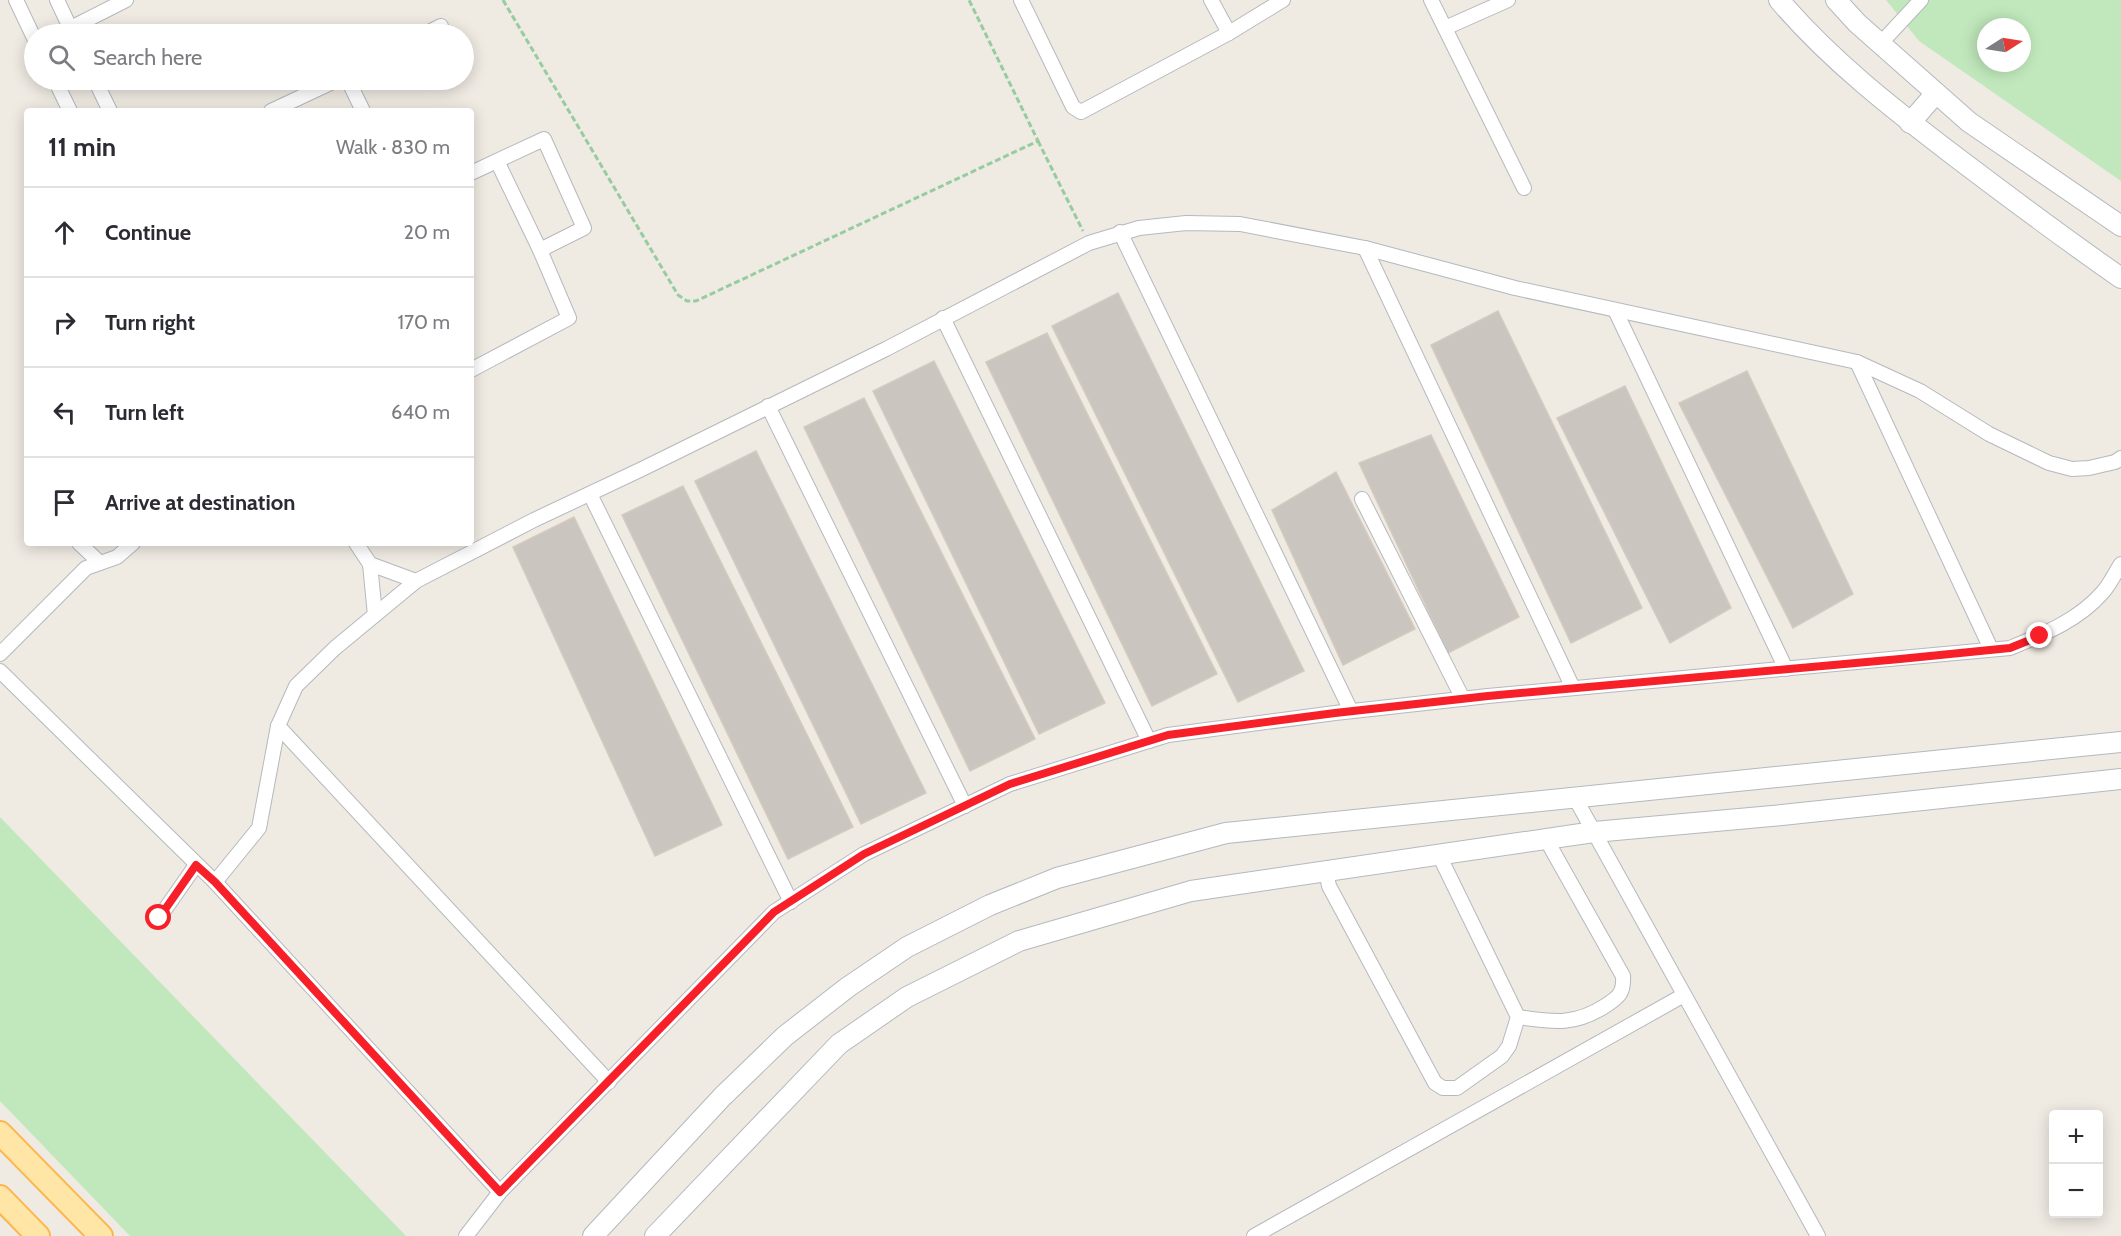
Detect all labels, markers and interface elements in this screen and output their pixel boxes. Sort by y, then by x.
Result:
north arrow [1977,18,2031,72]
search box [24,24,474,90]
icon: search [45,41,78,74]
text: Search here [93,44,202,71]
text: 11 min [48,131,116,163]
text: Walk · 830 m [336,135,450,159]
icon: ahead [48,216,81,249]
text: Continue [105,219,191,246]
text: 20 m [404,220,450,244]
icon: right [48,306,81,339]
text: Turn right [105,309,195,336]
text: 170 m [398,310,450,334]
icon: left [48,396,81,429]
text: Turn left [105,399,184,426]
text: 640 m [391,400,450,424]
icon: arrive [48,486,81,519]
text: Arrive at destination [105,489,295,516]
route end [2026,622,2052,648]
route start [145,904,171,930]
map controls [2049,1110,2103,1218]
button: + [2049,1110,2103,1164]
button: − [2049,1164,2103,1218]

